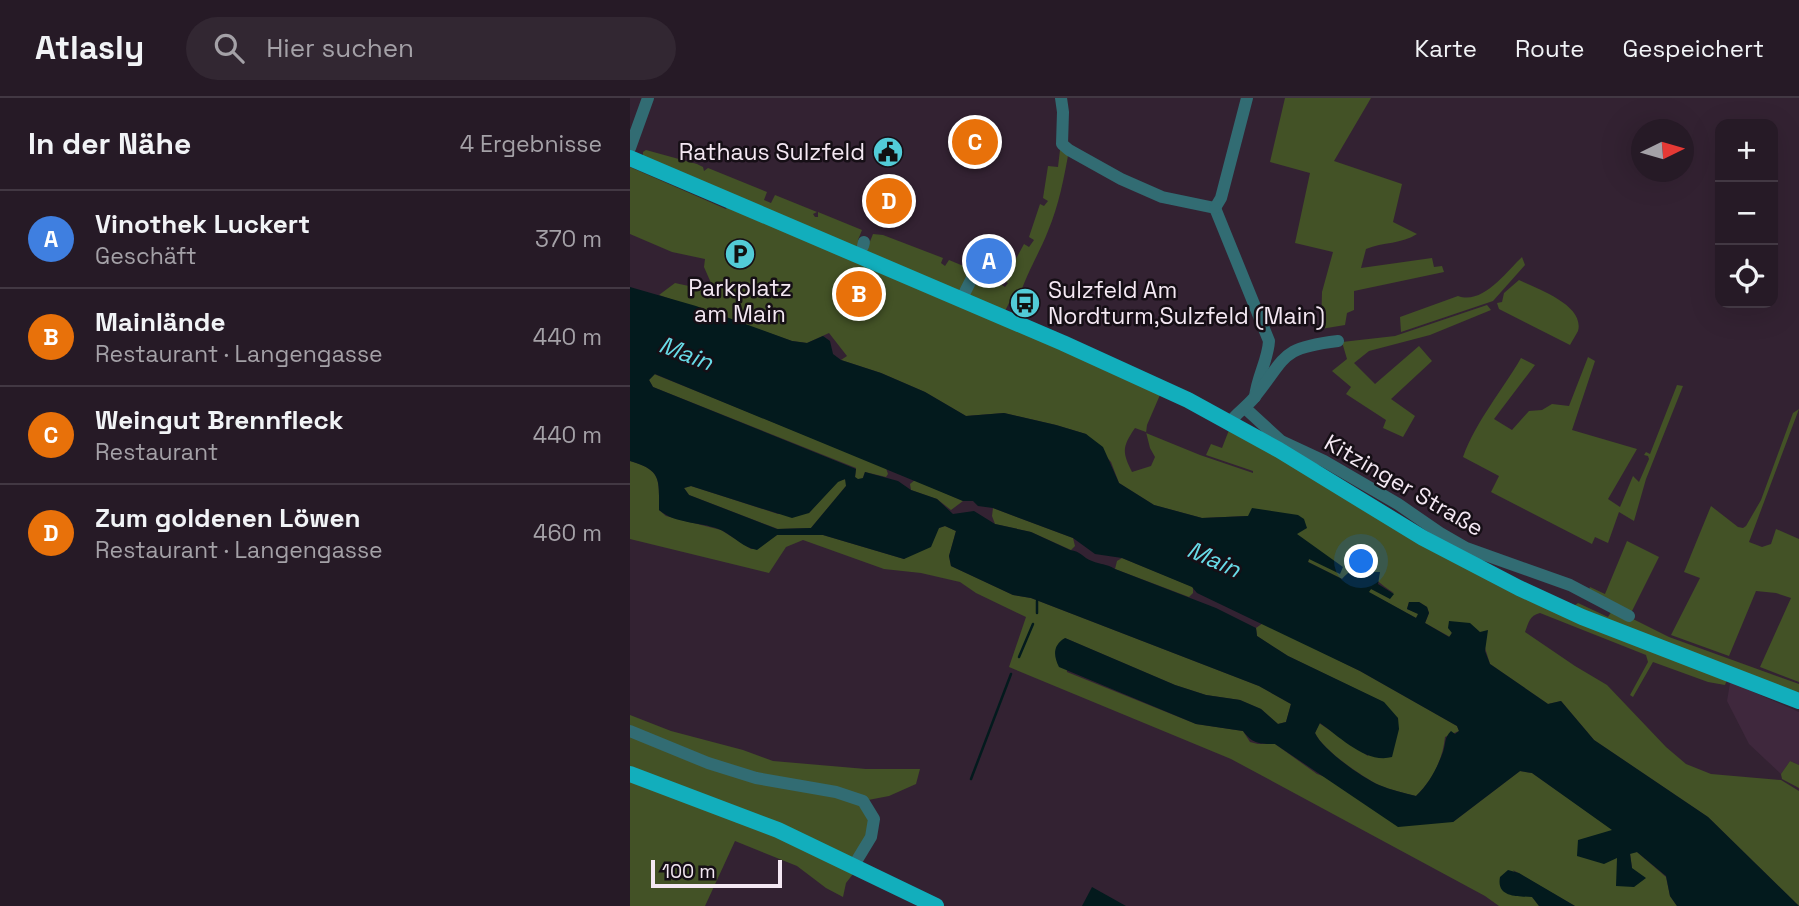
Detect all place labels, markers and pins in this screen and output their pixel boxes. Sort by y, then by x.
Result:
pin: C [952,116,998,168]
public building icon: Rathaus Sulzfeld [871,135,905,169]
place label: Rathaus Sulzfeld [679,137,865,167]
pin: D [866,175,912,227]
pin: A [966,235,1012,287]
parking icon: Parkplatz am Main [723,237,757,271]
pin: B [836,268,882,320]
place label: Parkplatz am Main [688,273,792,329]
place label: Sulzfeld Am Nordturm,Sulzfeld (Main) [1048,275,1325,331]
bus stop icon: Sulzfeld Am Nordturm,Sulzfeld (Main) [1008,286,1042,320]

